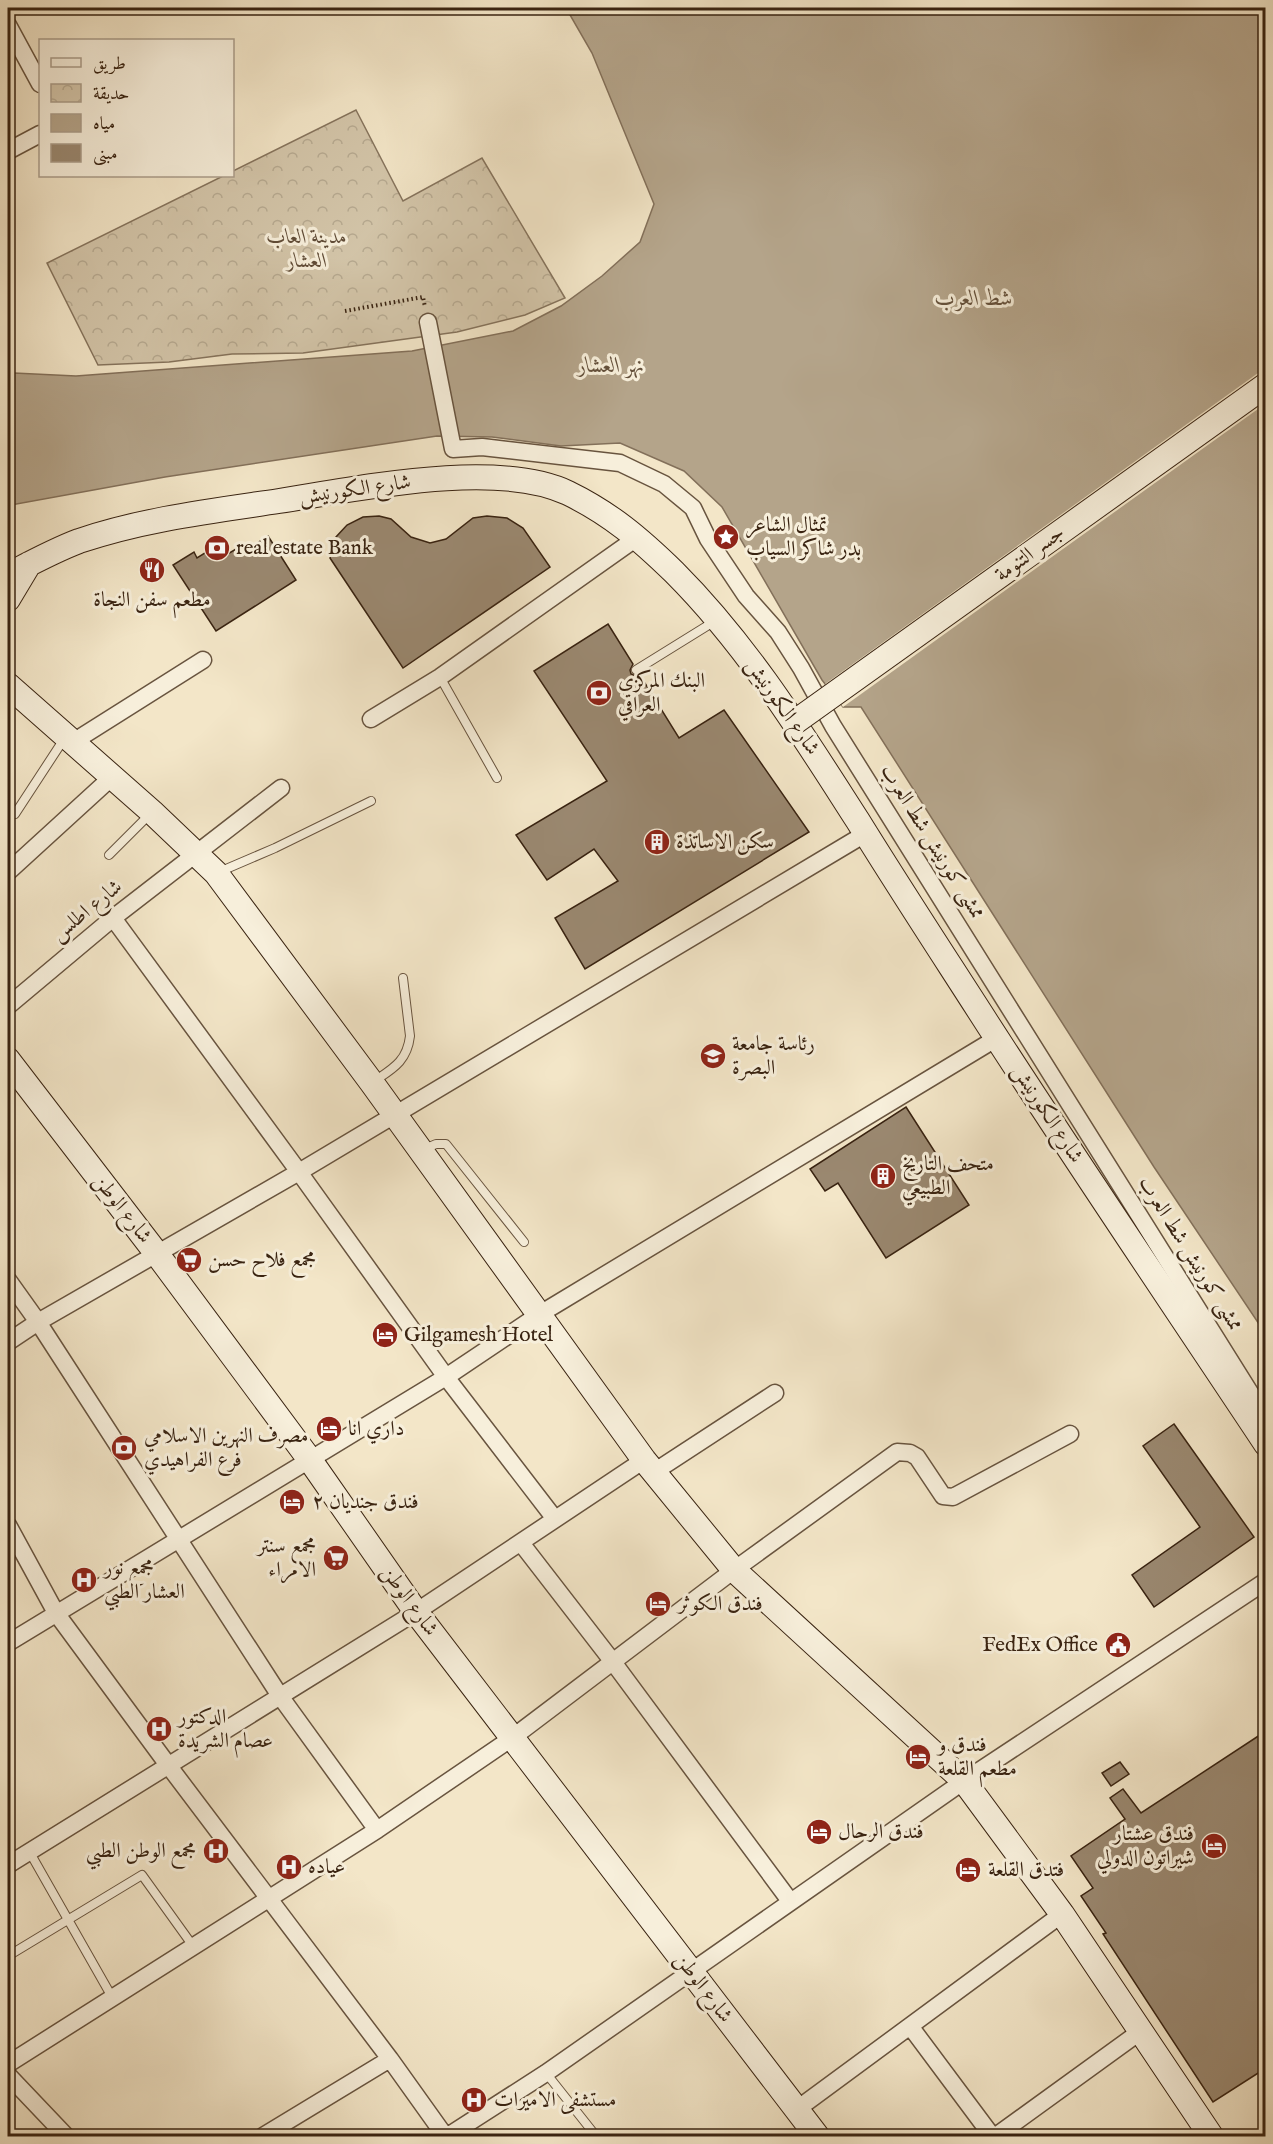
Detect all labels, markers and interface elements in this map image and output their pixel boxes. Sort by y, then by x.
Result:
legend [39,39,234,177]
text: طريق [93,53,126,76]
text: حديقة [93,83,129,106]
text: مياه [93,113,115,136]
text: مبنى [93,143,118,166]
park label: مدينة العاب العشار [267,224,347,275]
water label: شط العرب [935,285,1013,313]
water label: نهر العشار [576,352,644,380]
street label: شارع الكورنيش [297,469,413,514]
place label: تمثال الشاعر بدر شاكر السياب [746,512,861,563]
street label: جسر التنومة [990,520,1070,588]
place icon: تمثال الشاعر بدر شاكر السياب [711,522,741,552]
bank icon: real estate Bank [202,533,232,563]
place label: real estate Bank [236,535,374,562]
restaurant icon: مطعم سفن النجاة [137,555,167,585]
place label: مطعم سفن النجاة [93,587,211,619]
street label: شارع الكورنيش [736,653,825,763]
place label: البنك المركزي العراقي [618,668,705,721]
bank icon: البنك المركزي العراقي [584,678,614,708]
street label: ممشى كورنيش شط العرب [873,759,991,925]
building icon: سكن الاساتذة [642,827,672,857]
place label: سكن الاساتذة [676,829,774,856]
street label: شارع اطلس [46,874,130,950]
place label: رئاسة جامعة البصرة [732,1031,815,1082]
school or university icon: رئاسة جامعة البصرة [698,1041,728,1071]
street label: شارع الكورنيش [1003,1059,1089,1170]
place label: متحف التاريخ الطبيعي [902,1151,994,1206]
building icon: متحف التاريخ الطبيعي [868,1161,898,1191]
street label: شارع الوطن [84,1169,158,1251]
street label: ممشى كورنيش شط العرب [1131,1171,1249,1337]
supermarket icon: مجمع فلاح حسن [174,1245,204,1275]
place label: مجمع فلاح حسن [208,1247,316,1278]
hotel icon: Gilgamesh Hotel [370,1320,400,1350]
place label: Gilgamesh Hotel [404,1322,553,1349]
hotel icon: داري انا [314,1414,344,1444]
place label: داري انا [348,1416,404,1444]
place label: مصرف النهرين الاسلامي فرع الفراهيدي [144,1423,309,1477]
bank icon: مصرف النهرين الاسلامي فرع الفراهيدي [109,1433,139,1463]
hotel icon: فندق جنديان ٢ [277,1487,307,1517]
place label: فندق جنديان ٢ [312,1489,419,1516]
place label: مجمع سنتر الامراء [255,1533,316,1584]
supermarket icon: مجمع سنتر الامراء [321,1543,351,1573]
place label: مجمع نور العشار الطبي [102,1555,185,1611]
street label: شارع الوطن [372,1560,444,1644]
hospital icon: مجمع نور العشار الطبي [69,1565,99,1595]
hotel icon: فندق الكوثر [643,1589,673,1619]
place label: فندق الكوثر [676,1591,763,1618]
public building icon: FedEx Office [1103,1630,1133,1660]
place label: FedEx Office [982,1632,1098,1659]
place label: الدكتور عصام الشريدة [176,1704,273,1758]
hospital icon: الدكتور عصام الشريدة [144,1714,174,1744]
place label: فندق و مطعم القلعة [936,1732,1017,1788]
hotel icon: فندق و مطعم القلعة [903,1742,933,1772]
hotel icon: فندق الرحال [804,1817,834,1847]
place label: فندق الرحال [838,1819,924,1846]
place label: فندق عشتار شيراتون الدولي [1097,1821,1194,1874]
hotel icon: فندق عشتار شيراتون الدولي [1199,1831,1229,1861]
hospital icon: مجمع الوطن الطبي [201,1836,231,1866]
place label: مجمع الوطن الطبي [86,1838,196,1870]
hospital icon: عياده [274,1852,304,1882]
place label: عياده [308,1854,345,1881]
hotel icon: فتدق القلعة [953,1855,983,1885]
place label: فتدق القلعة [988,1857,1064,1884]
street label: شارع الوطن [665,1947,738,2030]
hospital icon: مستشفى الاميرات [459,2085,489,2115]
place label: مستشفى الاميرات [494,2087,616,2114]

